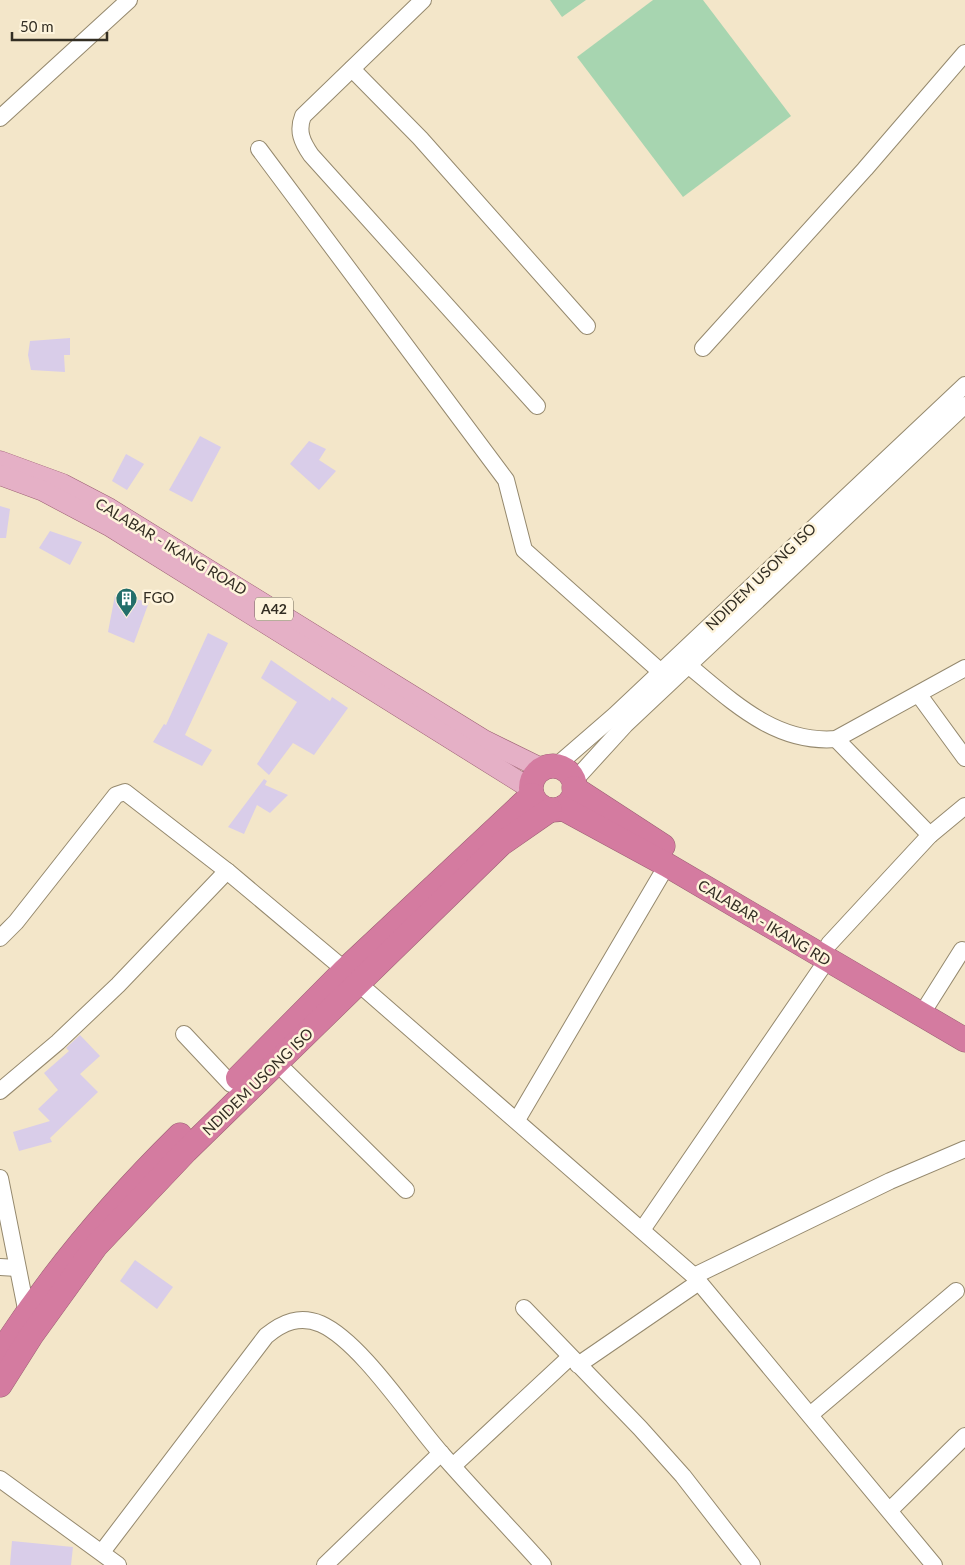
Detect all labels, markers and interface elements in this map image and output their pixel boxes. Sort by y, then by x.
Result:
scale bar [12,10,108,42]
text: 50 m [20,17,54,35]
street label: CALABAR - IKANG ROAD [93,494,251,599]
street label: NDIDEM USONG ISO [701,519,819,634]
building icon: FGO [115,586,139,617]
place label: FGO [143,588,174,606]
road number: A42 [255,598,293,620]
street label: CALABAR - IKANG RD [695,875,834,969]
street label: NDIDEM USONG ISO [198,1024,316,1139]

